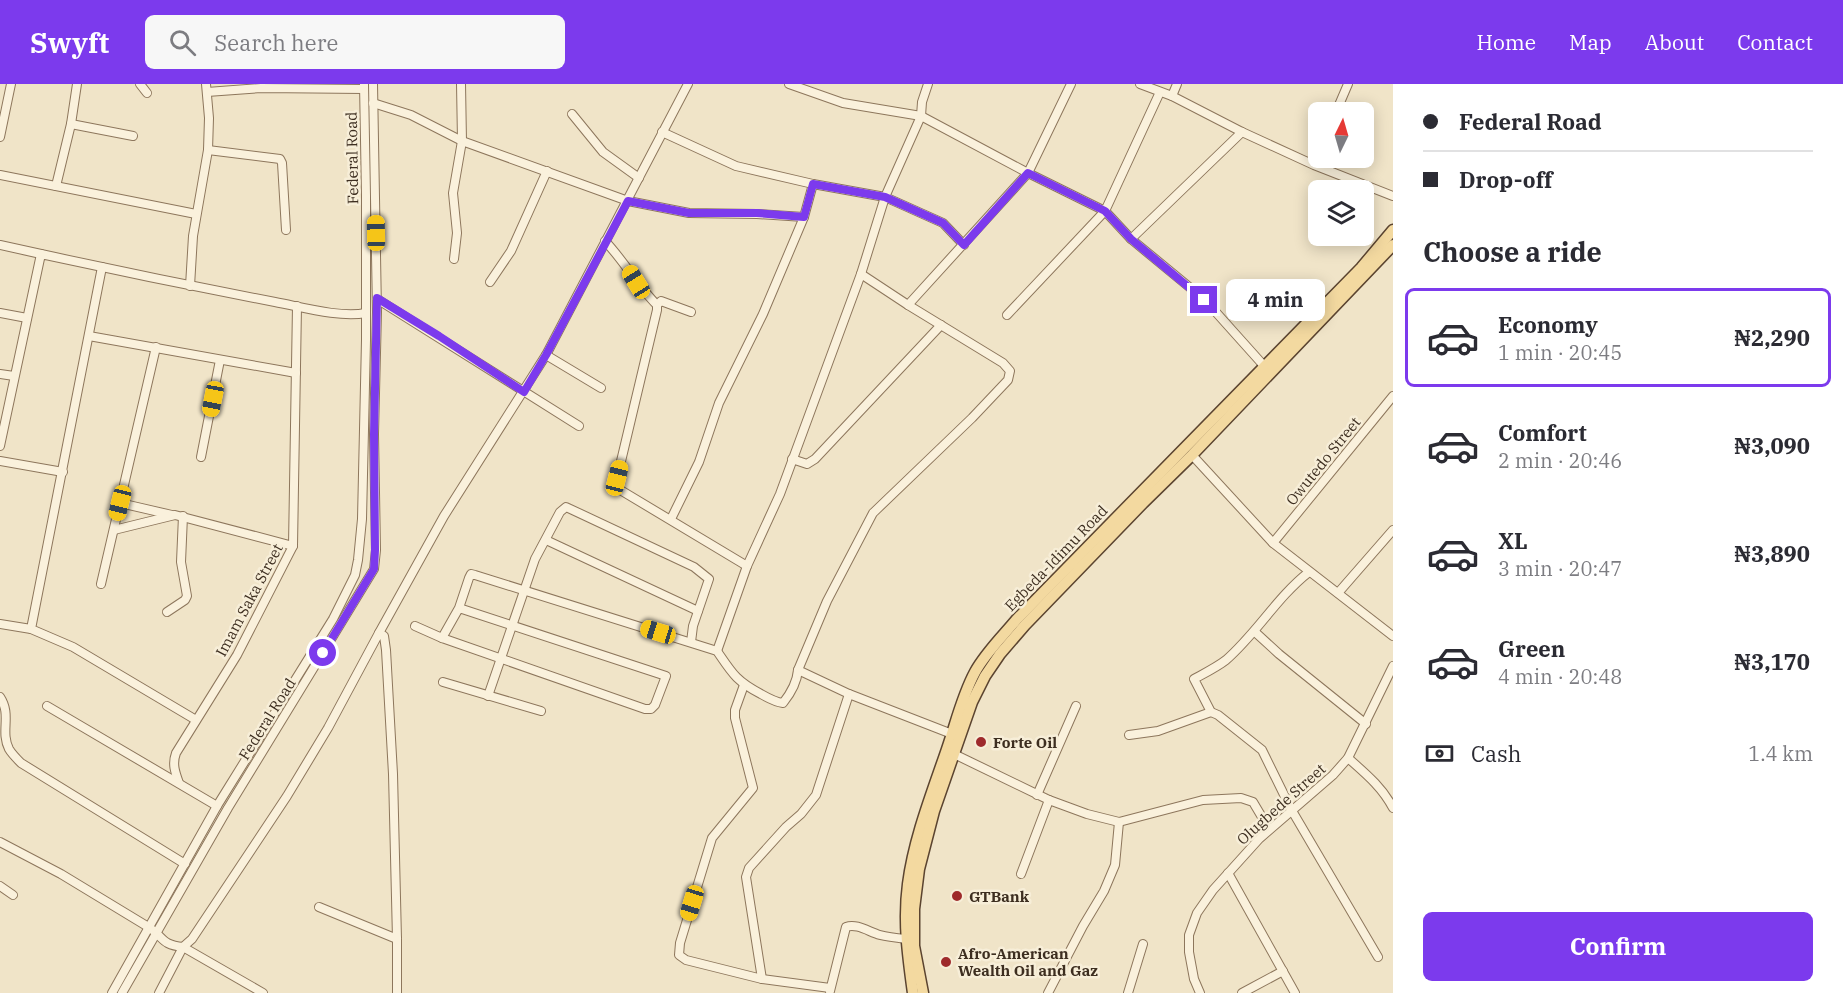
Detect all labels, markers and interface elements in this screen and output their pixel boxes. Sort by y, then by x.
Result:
search box [145,15,565,69]
text: Swyft [30,24,109,61]
icon: search [166,26,199,59]
text: Search here [214,28,338,57]
text: Home [1476,28,1536,56]
text: Map [1569,28,1612,56]
text: About [1645,28,1704,56]
text: Contact [1737,28,1813,56]
north arrow [1308,102,1374,168]
map controls [1308,102,1374,246]
text: Federal Road [1459,107,1602,136]
street label: Federal Road [342,111,362,205]
text: Drop-off [1459,165,1553,194]
button: layers [1308,180,1374,246]
car [367,215,385,251]
text: Choose a ride [1423,234,1602,269]
car [619,262,653,302]
callout: 4 min [1225,279,1324,321]
route end [1190,286,1217,313]
text: 4 min [1248,286,1304,313]
text: Economy [1498,310,1598,339]
icon: car [1426,311,1480,365]
text: ₦2,290 [1734,323,1810,352]
text: 1 min · 20:45 [1498,339,1622,366]
car [201,380,225,418]
street label: Owutedo Street [1281,413,1365,509]
text: Comfort [1498,418,1587,447]
icon: car [1426,419,1480,473]
text: ₦3,090 [1734,431,1810,460]
text: 2 min · 20:46 [1498,447,1622,474]
car [604,458,630,498]
car [107,483,133,523]
street label: Egbeda-Idimu Road [1001,501,1111,615]
text: XL [1498,526,1528,555]
icon: car [1426,527,1480,581]
text: ₦3,890 [1734,539,1810,568]
street label: Imam Saka Street [211,540,287,660]
text: 3 min · 20:47 [1498,555,1622,582]
car [638,618,678,646]
text: Green [1498,634,1565,663]
icon: car [1426,635,1480,689]
route start [309,639,336,666]
text: ₦3,170 [1734,647,1810,676]
text: 4 min · 20:48 [1498,663,1622,690]
street label: Federal Road [234,675,300,763]
place label: Forte Oil [993,733,1057,752]
marker: Forte Oil [974,735,988,749]
icon: cash [1423,737,1456,770]
text: Cash [1471,739,1522,768]
text: 1.4 km [1748,740,1813,767]
street label: Olugbede Street [1233,759,1329,849]
car [678,883,706,923]
place label: GTBank [969,887,1030,906]
marker: GTBank [950,889,964,903]
button: Confirm [1423,912,1813,981]
place label: Afro-American Wealth Oil and Gaz [958,944,1098,980]
marker: Afro-American Wealth Oil and Gaz [939,955,953,969]

